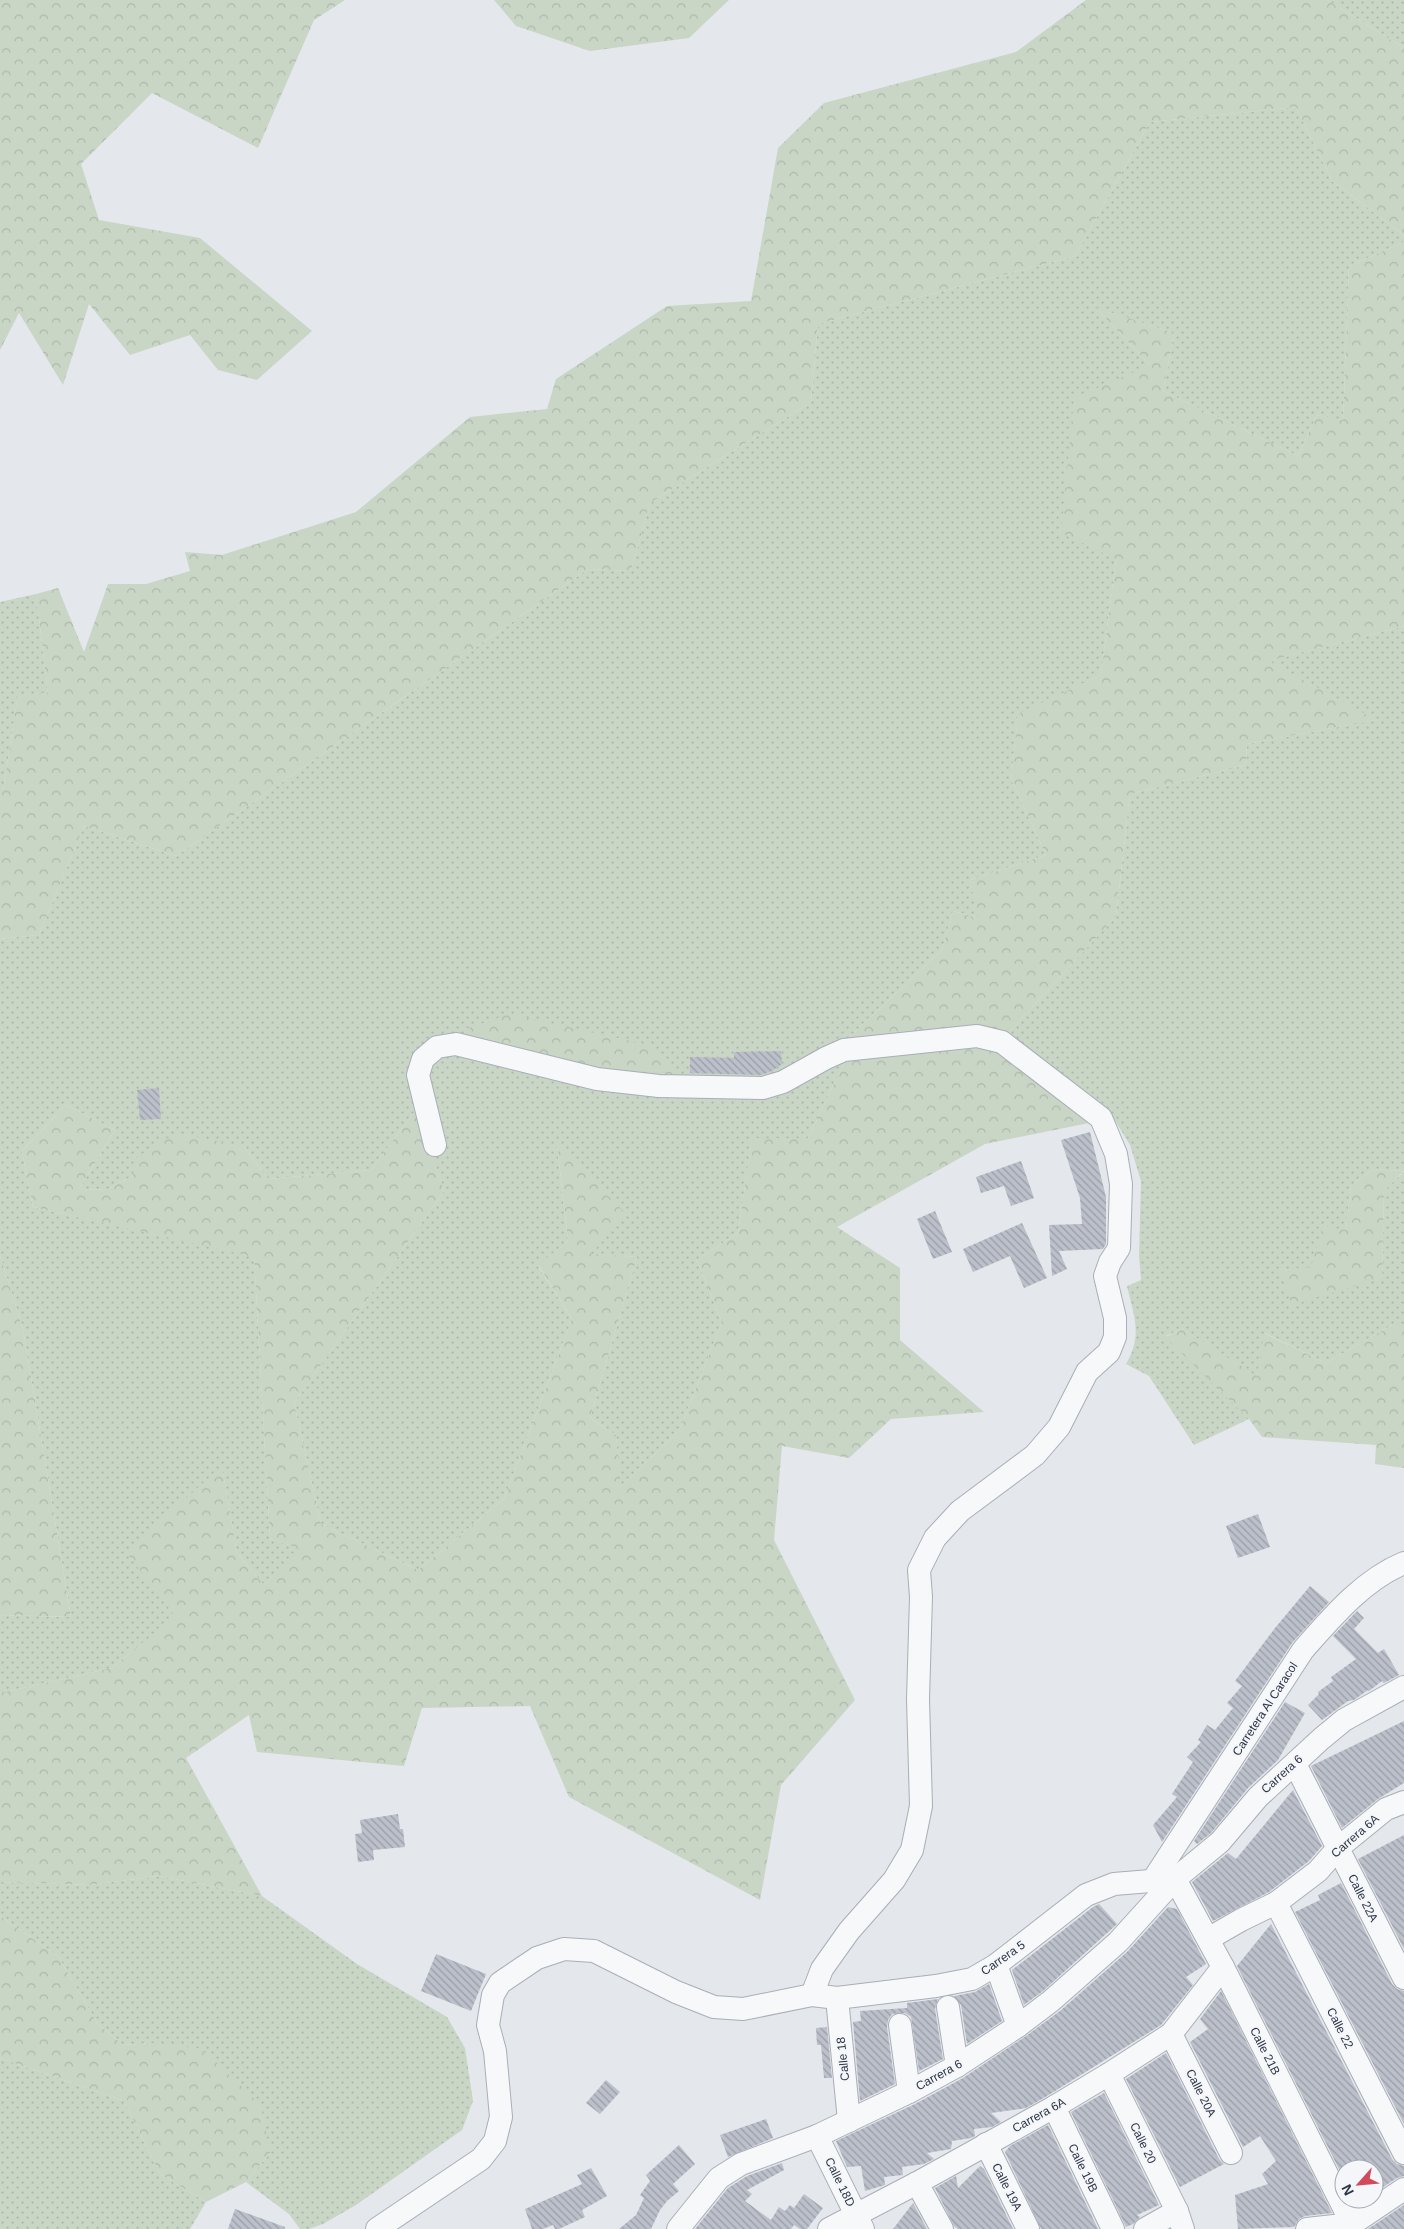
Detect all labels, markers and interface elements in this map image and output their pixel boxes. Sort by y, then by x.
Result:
street label: Carretera Al Caracol [1230,1660,1300,1758]
street label: Carrera 6 [1258,1752,1306,1796]
street label: Carrera 6A [1328,1811,1382,1861]
street label: Calle 22A [1345,1872,1381,1924]
street label: Carrera 5 [978,1938,1028,1978]
street label: Calle 22 [1324,2005,1356,2051]
street label: Calle 21B [1247,2025,1283,2077]
street label: Calle 18 [834,2036,852,2082]
street label: Carrera 6 [913,2056,965,2093]
street label: Calle 20A [1183,2067,1219,2119]
street label: Carrera 6A [1010,2095,1068,2135]
street label: Calle 20 [1127,2120,1159,2166]
street label: Calle 19B [1065,2142,1101,2194]
street label: Calle 18D [822,2155,858,2209]
north arrow [1334,2159,1384,2209]
street label: Calle 19A [989,2161,1025,2213]
text: N [1338,2182,1357,2198]

